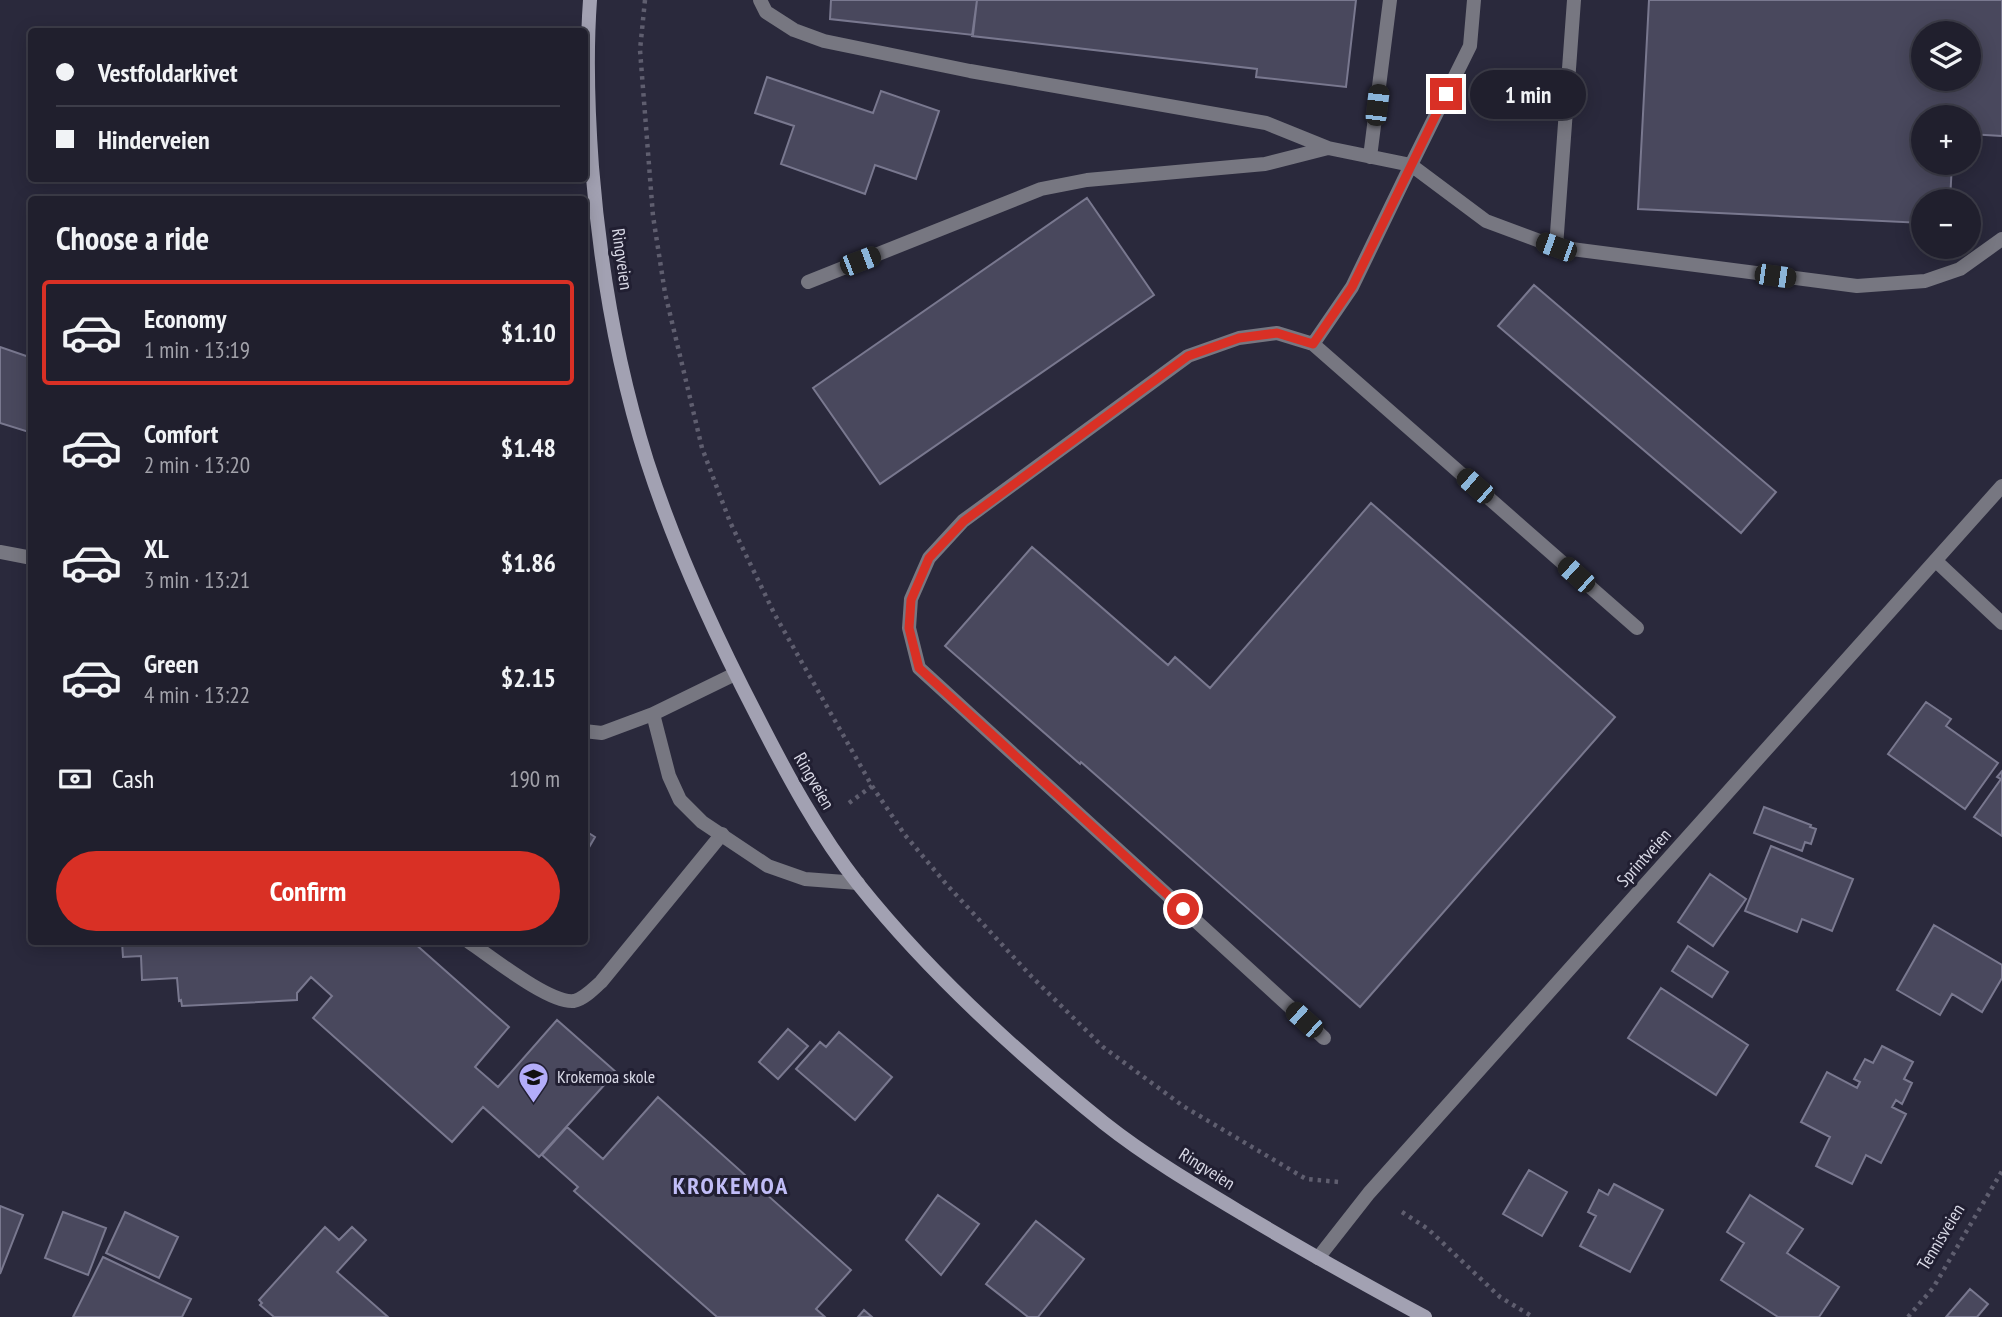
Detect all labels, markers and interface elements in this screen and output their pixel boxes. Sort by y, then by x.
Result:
map controls [1911,21,1981,259]
button: layers [1911,21,1981,91]
text: Vestfoldarkivet [98,56,237,89]
callout: 1 min [1470,70,1586,119]
route end [1430,78,1462,110]
text: 1 min [1505,80,1551,109]
car [1365,83,1390,127]
button: + [1911,105,1981,175]
text: Hinderveien [98,123,210,156]
button: − [1911,189,1981,259]
text: Choose a ride [56,217,209,259]
street label: Ringveien [607,227,638,291]
car [1533,230,1580,264]
car [837,244,884,278]
car [1753,263,1798,289]
icon: car [60,301,123,364]
text: Economy [144,302,226,335]
text: $1.10 [501,316,556,349]
text: 1 min · 13:19 [144,335,250,364]
icon: car [60,416,123,479]
text: Comfort [144,417,218,450]
text: $1.48 [501,431,556,464]
text: 2 min · 13:20 [144,450,250,479]
car [1453,464,1498,508]
icon: car [60,531,123,594]
text: XL [144,532,169,565]
text: $1.86 [501,546,556,579]
car [1554,553,1599,597]
text: 3 min · 13:21 [144,565,250,594]
icon: car [60,646,123,709]
text: Green [144,647,199,680]
text: $2.15 [501,661,556,694]
text: 4 min · 13:22 [144,680,250,709]
street label: Ringveien [789,748,840,813]
icon: cash [56,760,94,798]
text: Cash [112,762,154,795]
text: 190 m [509,764,560,793]
street label: Sprintveien [1611,824,1676,892]
button: Confirm [56,851,560,931]
route start [1167,893,1199,925]
car [1282,998,1327,1042]
school or university icon: Krokemoa skole [517,1060,551,1104]
place label: Krokemoa skole [557,1065,655,1088]
street label: Ringveien [1175,1142,1240,1195]
district label: KROKEMOA [673,1170,789,1201]
street label: Tennisveien [1912,1199,1969,1274]

